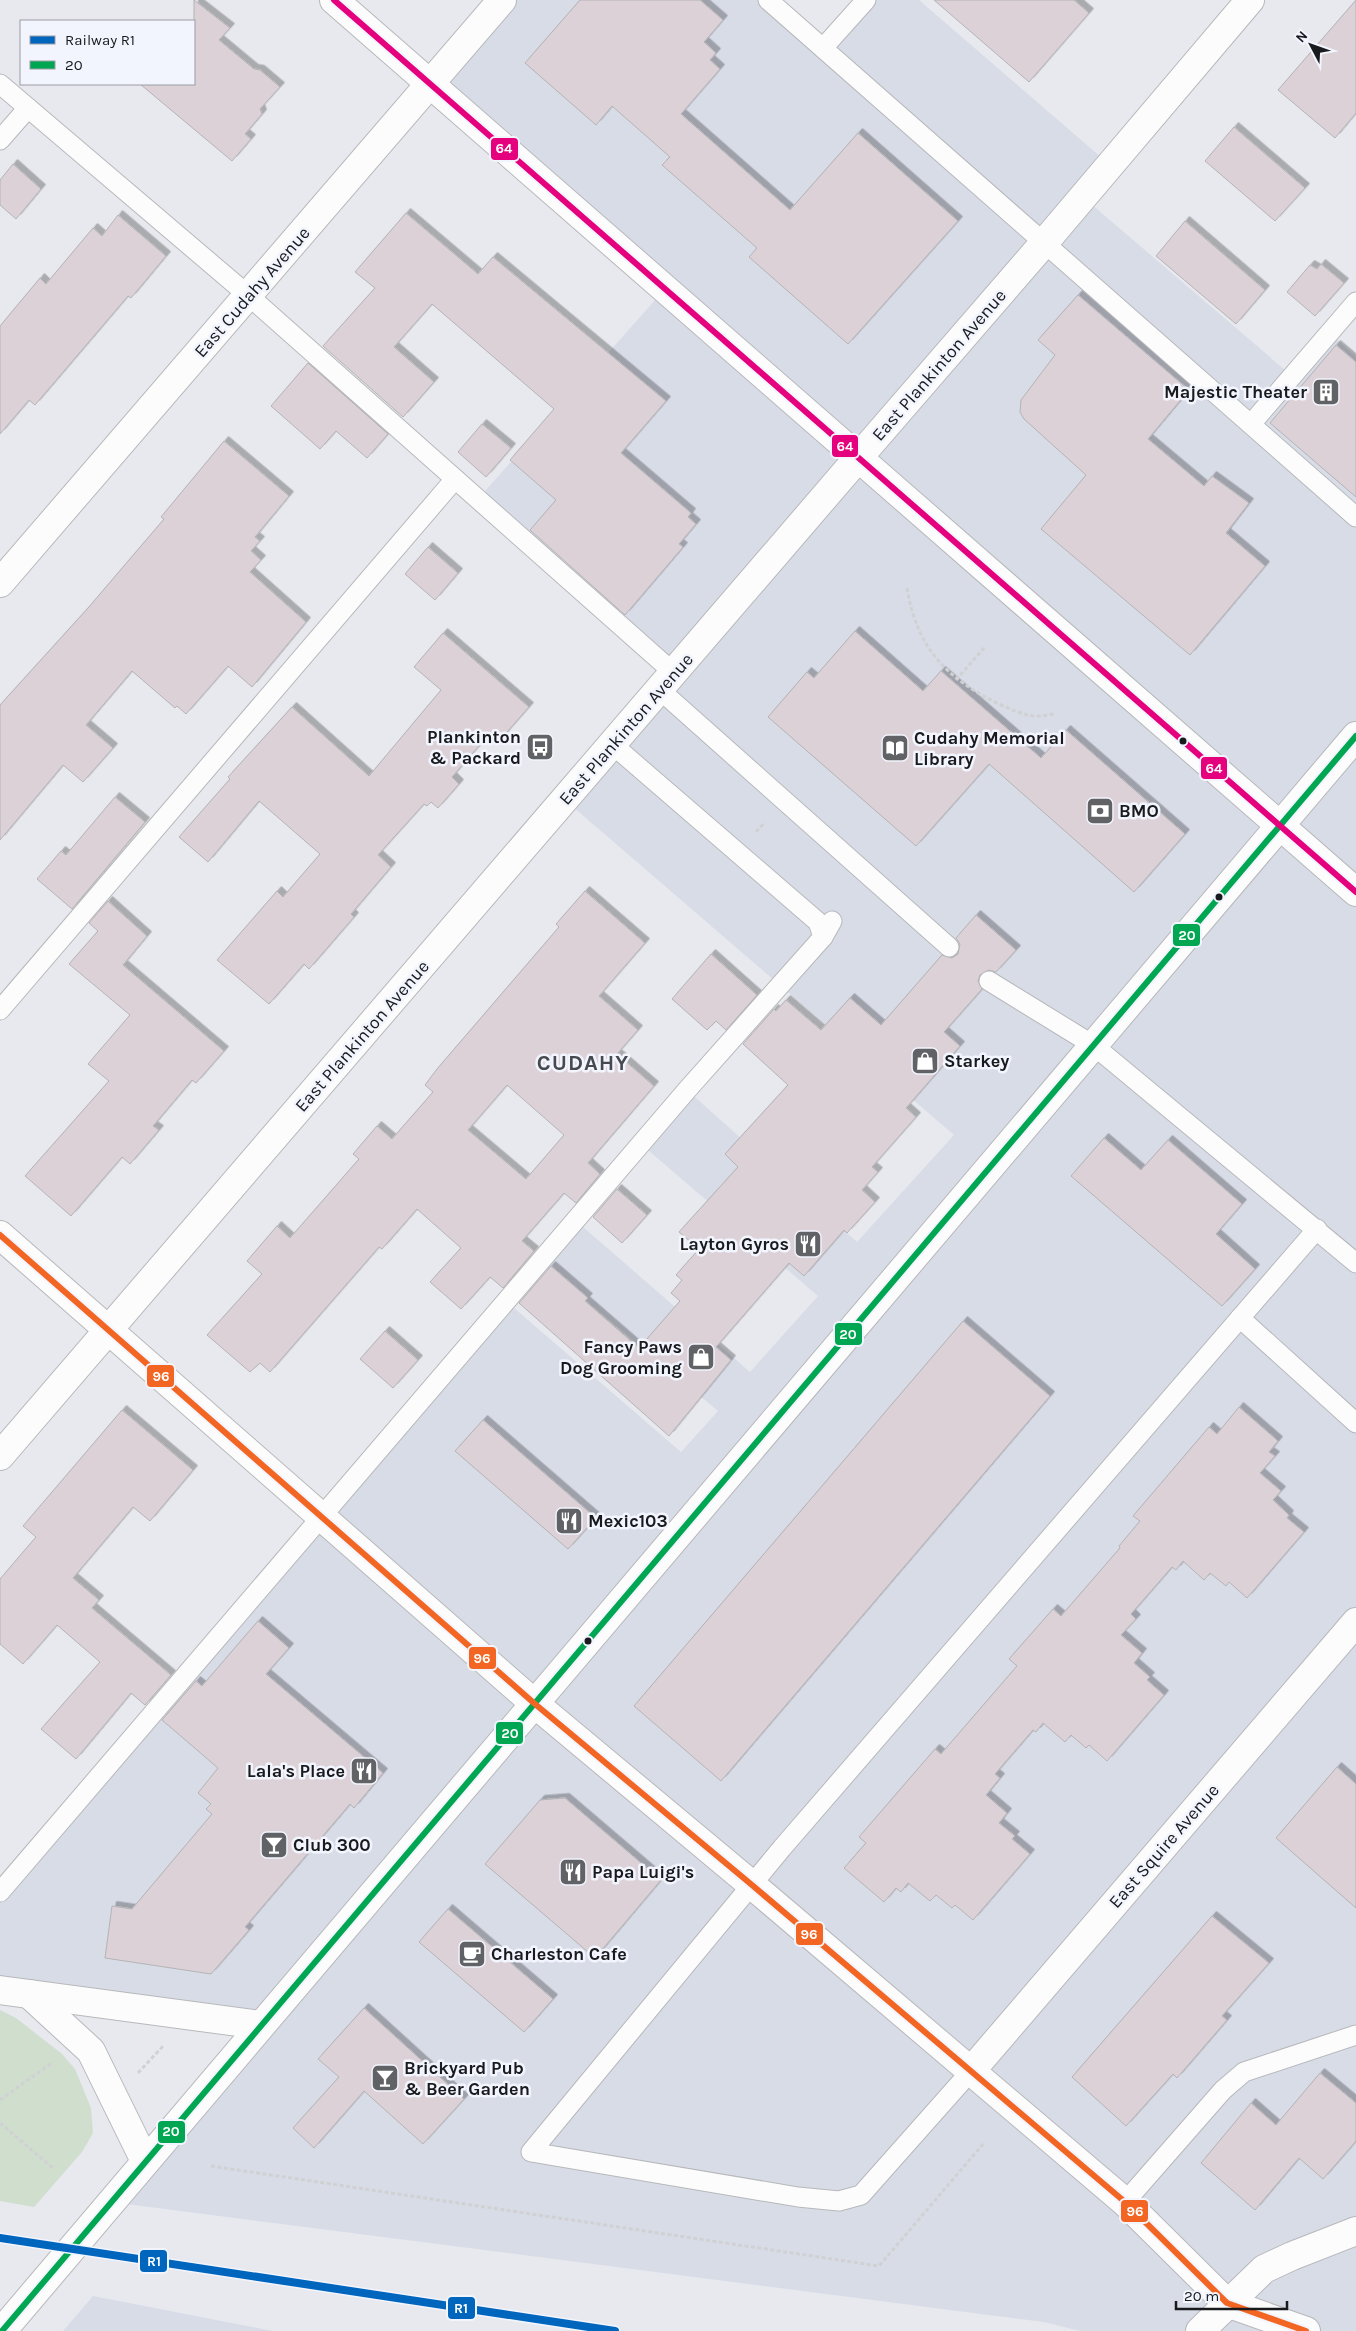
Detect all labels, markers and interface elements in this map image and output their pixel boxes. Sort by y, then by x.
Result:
legend [20,20,195,85]
north arrow [1286,20,1336,70]
text: N [1292,27,1311,46]
text: Railway R1 [65,31,135,49]
text: 20 [65,56,83,74]
line badge: 64 [490,137,519,161]
text: 64 [496,140,513,157]
street label: East Cudahy Avenue [189,222,315,362]
street label: East Plankinton Avenue [867,285,1011,445]
building icon: Majestic Theater [1311,377,1341,407]
place label: Majestic Theater [1164,381,1307,403]
line badge: 64 [831,434,859,458]
text: 64 [837,438,854,455]
street label: East Plankinton Avenue [554,649,698,809]
place label: Plankinton & Packard [427,726,521,769]
place label: Cudahy Memorial Library [914,727,1065,770]
bus stop icon: Plankinton & Packard [525,732,555,762]
library icon: Cudahy Memorial Library [880,733,910,763]
unlabelled marker [1178,736,1188,746]
line badge: 64 [1200,756,1228,780]
text: 64 [1206,760,1223,777]
bank icon: BMO [1085,796,1115,826]
place label: BMO [1119,800,1159,822]
unlabelled marker [1214,892,1224,902]
line badge: 20 [1172,923,1201,947]
text: 20 [1178,927,1196,944]
street label: East Plankinton Avenue [290,956,434,1116]
shop icon: Starkey [910,1046,940,1076]
district label: CUDAHY [537,1050,629,1076]
place label: Starkey [944,1050,1009,1072]
restaurant icon: Layton Gyros [793,1229,823,1259]
place label: Layton Gyros [679,1233,789,1255]
line badge: 20 [834,1322,863,1346]
text: 20 [839,1326,857,1343]
place label: Fancy Paws Dog Grooming [560,1336,683,1379]
shop icon: Fancy Paws Dog Grooming [686,1342,716,1372]
line badge: 96 [146,1364,175,1388]
text: 96 [152,1368,170,1385]
restaurant icon: Mexic103 [554,1506,584,1536]
place label: Mexic103 [588,1510,668,1532]
unlabelled marker [583,1636,593,1646]
line badge: 96 [468,1646,497,1670]
text: 96 [473,1650,491,1667]
line badge: 20 [495,1721,524,1745]
text: 20 [501,1725,519,1742]
restaurant icon: Lala's Place [349,1756,379,1786]
place label: Lala's Place [247,1760,345,1782]
street label: East Squire Avenue [1104,1779,1224,1913]
bar icon: Club 300 [259,1830,289,1860]
place label: Club 300 [293,1834,371,1856]
restaurant icon: Papa Luigi's [558,1857,588,1887]
place label: Papa Luigi's [592,1861,694,1883]
line badge: 96 [795,1922,824,1946]
text: 96 [800,1926,818,1943]
cafe icon: Charleston Cafe [457,1939,487,1969]
place label: Charleston Cafe [491,1943,627,1965]
place label: Brickyard Pub & Beer Garden [404,2057,530,2100]
bar icon: Brickyard Pub & Beer Garden [370,2063,400,2093]
line badge: 20 [157,2120,186,2144]
text: 20 [162,2123,180,2140]
line badge: 96 [1120,2199,1149,2223]
text: 96 [1126,2203,1144,2220]
line badge: R1 [139,2249,168,2273]
text: R1 [147,2253,161,2270]
scale bar [1176,2278,1287,2310]
text: 20 m [1184,2287,1219,2305]
line badge: R1 [447,2296,476,2320]
text: R1 [454,2300,468,2317]

